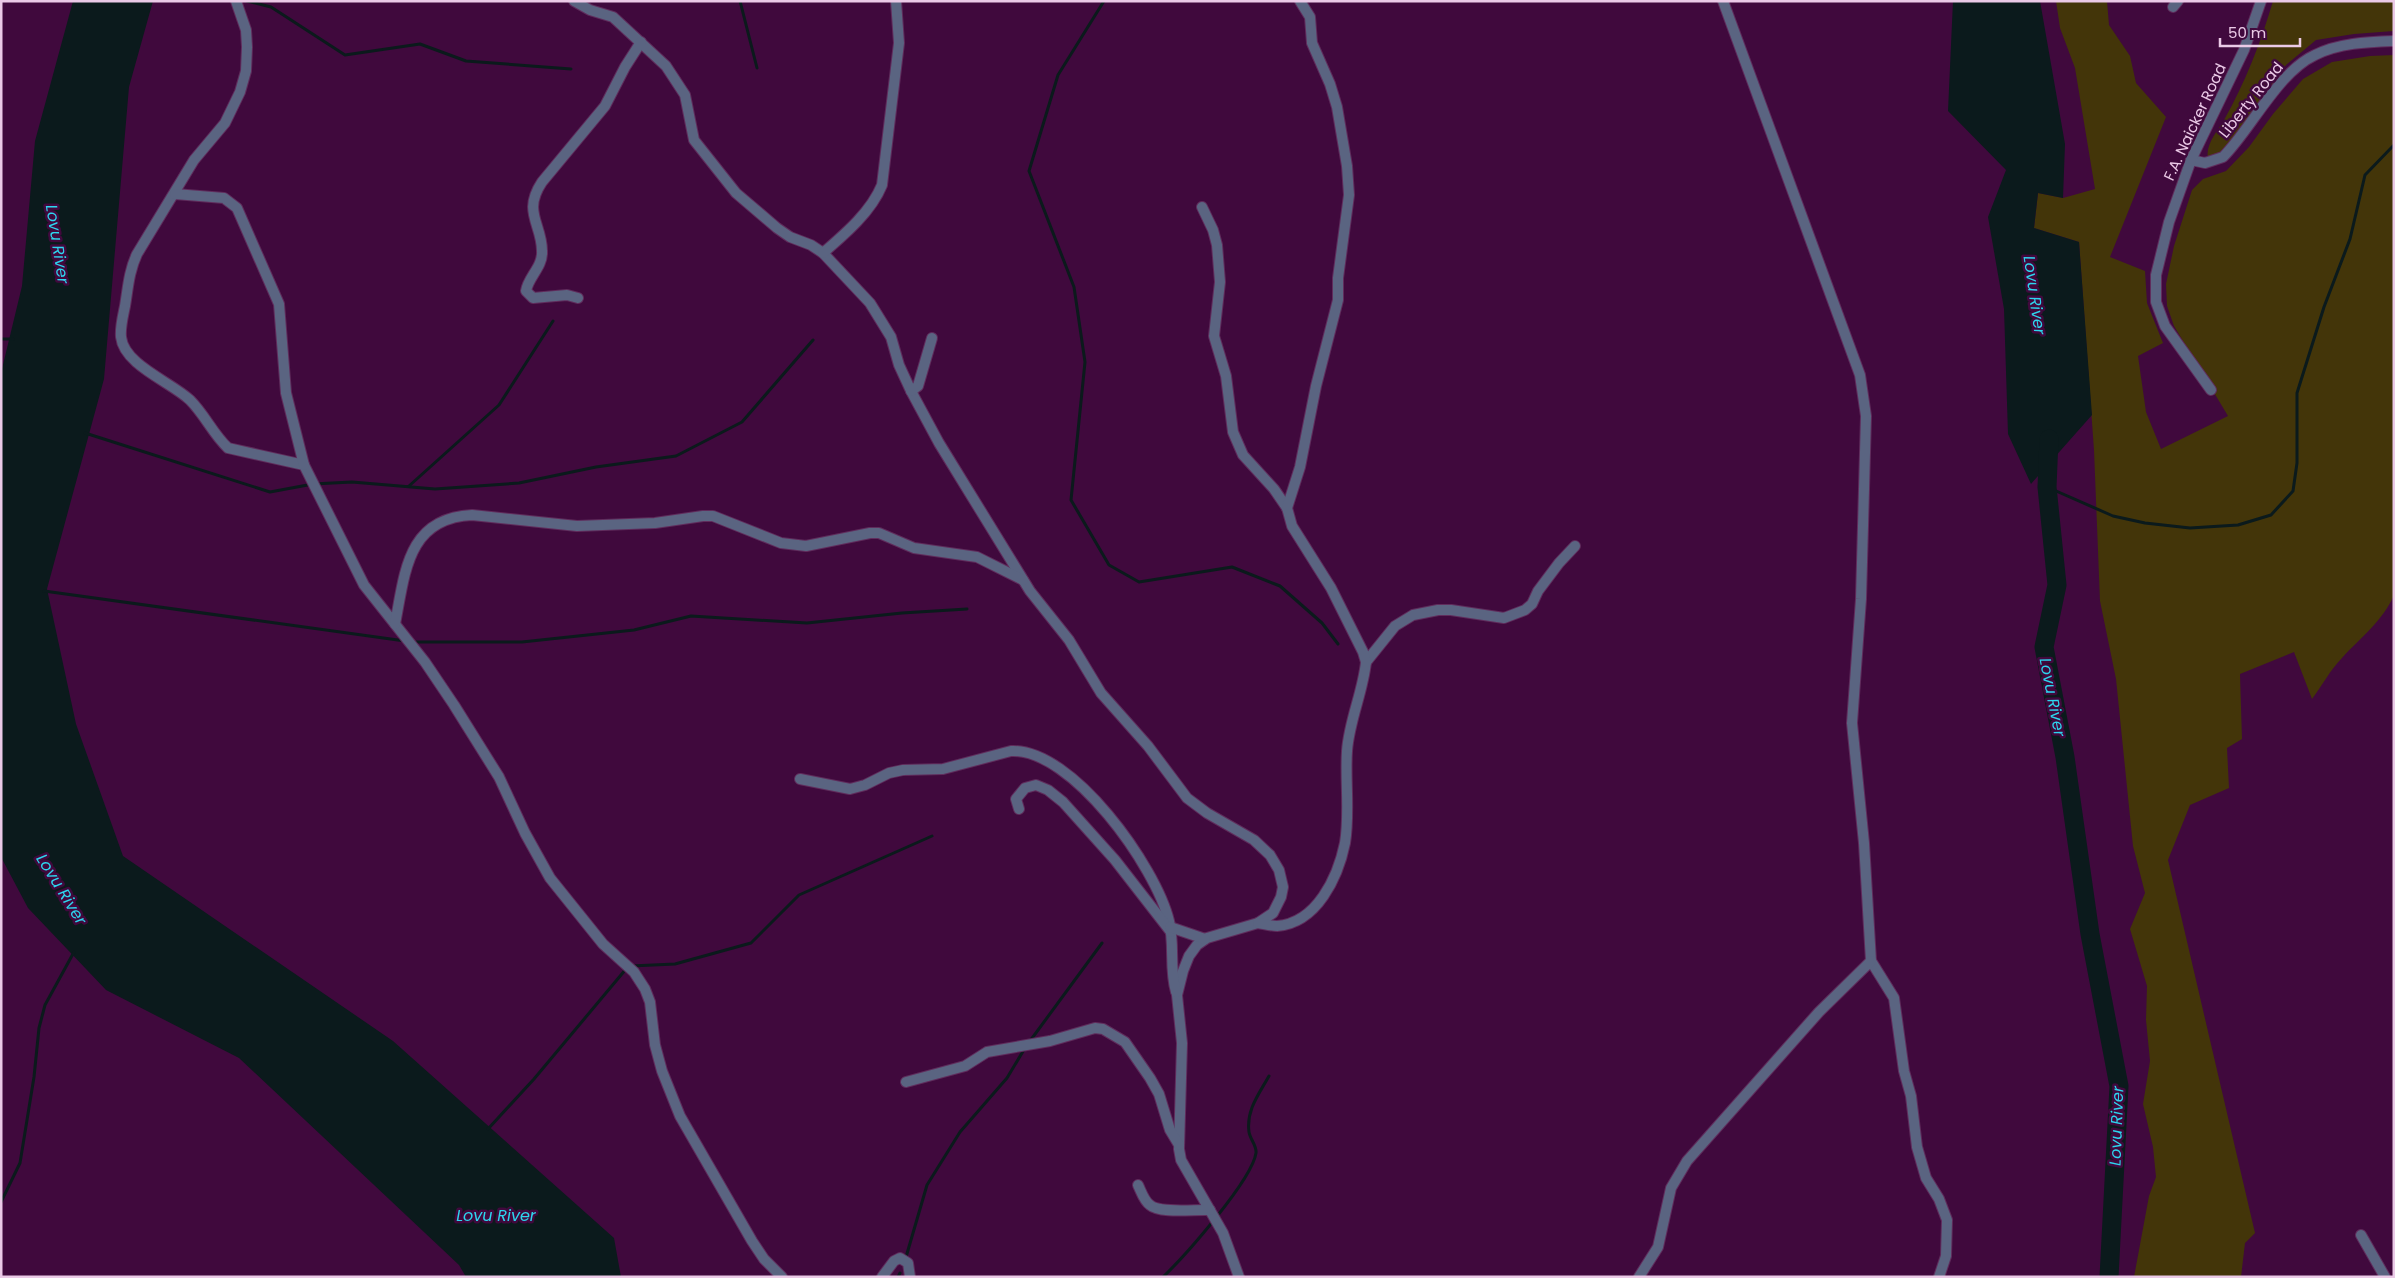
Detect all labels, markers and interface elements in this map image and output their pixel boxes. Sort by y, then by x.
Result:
scale bar [2220,15,2300,47]
text: 50 m [2228,22,2266,43]
street label: Liberty Road [2213,57,2288,142]
street label: F.A. Naicker Road [2158,60,2231,184]
water label: Lovu River [40,203,75,286]
water label: Lovu River [2018,254,2052,337]
water label: Lovu River [2034,656,2072,739]
water label: Lovu River [31,849,93,930]
water label: Lovu River [2104,1085,2129,1166]
water label: Lovu River [456,1204,537,1227]

